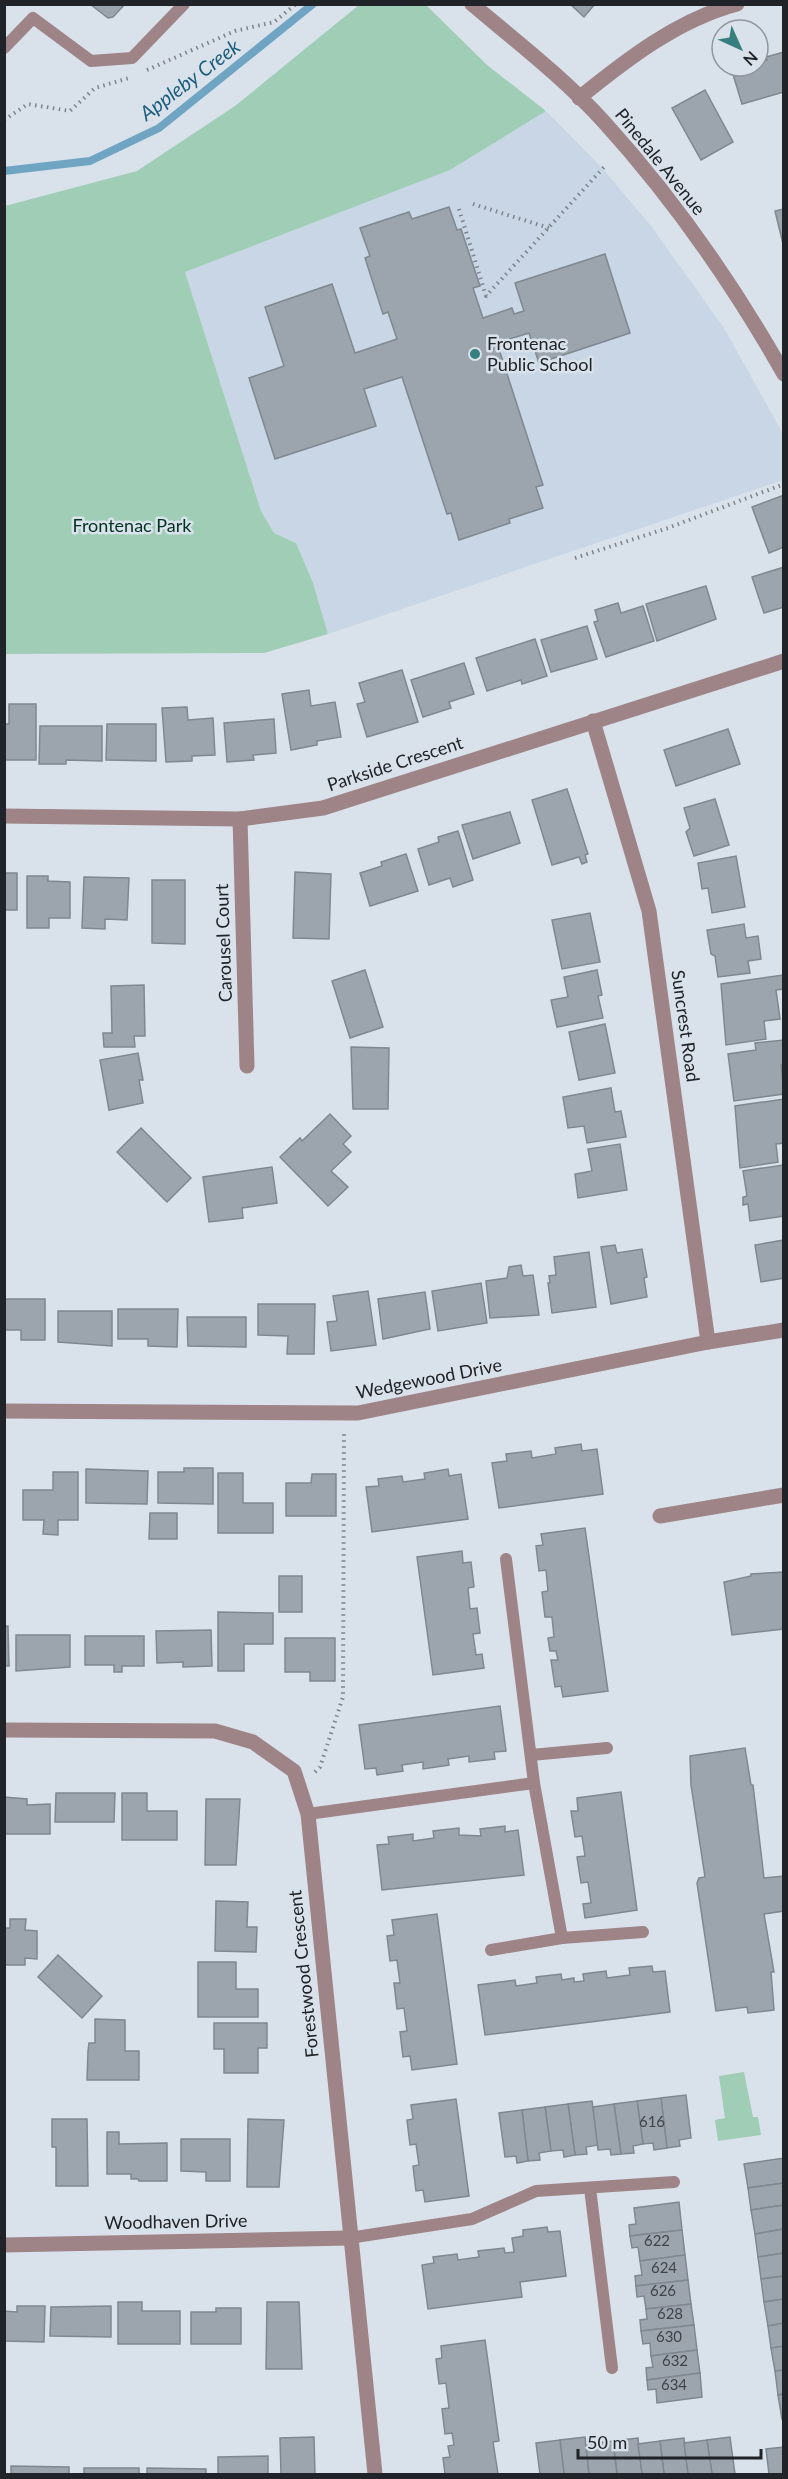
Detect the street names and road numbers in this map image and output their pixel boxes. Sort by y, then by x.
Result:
street label: Pinedale Avenue [611,104,711,219]
street label: Parkside Crescent [324,731,466,795]
street label: Carousel Court [210,883,236,1003]
street label: Suncrest Road [667,969,705,1083]
street label: Wedgewood Drive [354,1353,503,1403]
street label: Forestwood Crescent [283,1889,323,2059]
street label: Woodhaven Drive [104,2209,248,2233]

